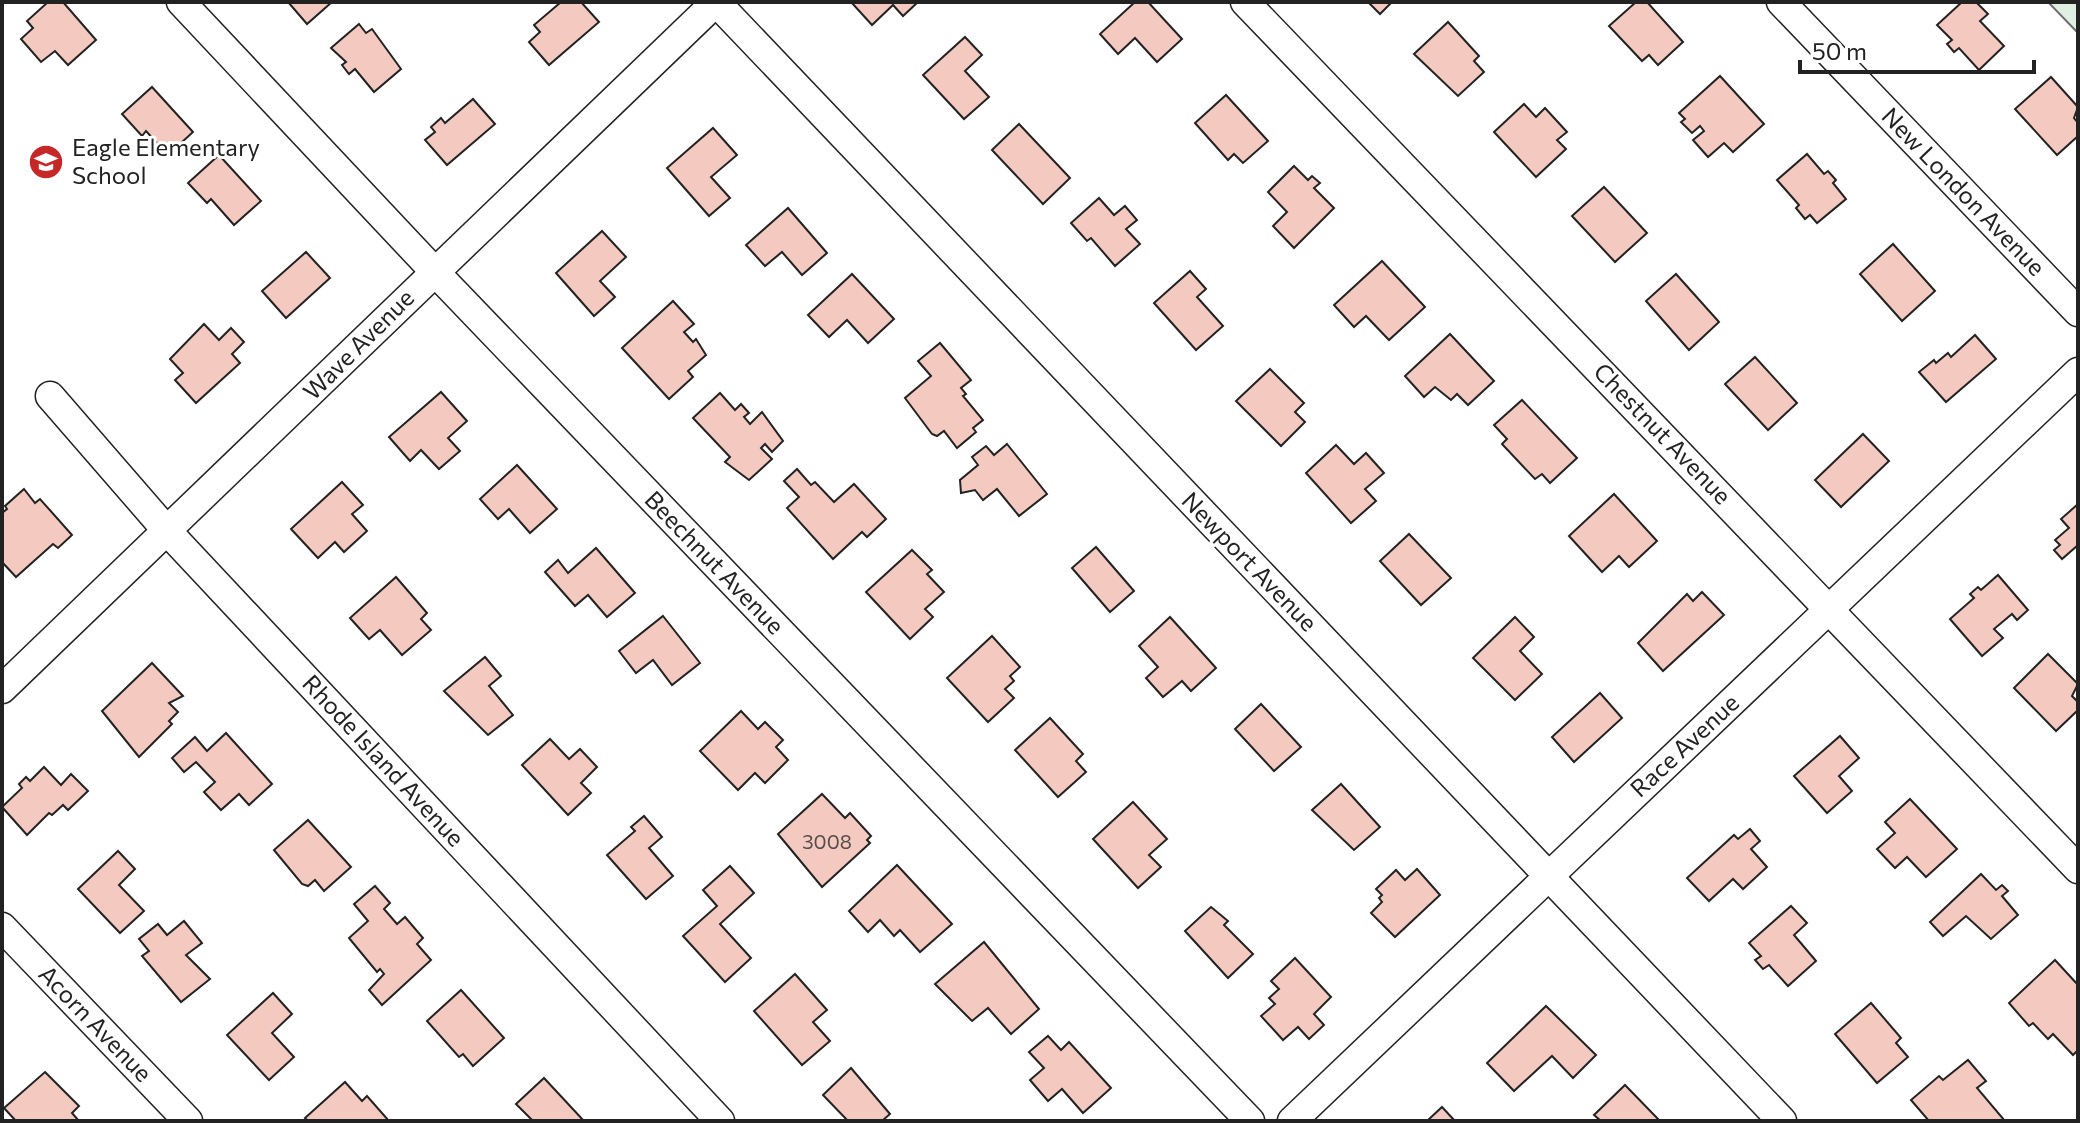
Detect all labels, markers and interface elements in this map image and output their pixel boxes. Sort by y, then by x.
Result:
scale bar [1800,24,2034,74]
text: 50 m [1812,36,1867,65]
street label: New London Avenue [1876,101,2052,281]
place label: Eagle Elementary School [72,132,260,189]
school or university icon: Eagle Elementary School [27,143,65,181]
street label: Wave Avenue [297,283,419,405]
street label: Chestnut Avenue [1588,356,1738,510]
street label: Beechnut Avenue [639,484,791,640]
street label: Newport Avenue [1176,485,1324,637]
street label: Rhode Island Avenue [297,668,471,852]
street label: Race Avenue [1624,687,1744,802]
house number: 3008 [802,829,852,853]
street label: Acorn Avenue [33,959,159,1087]

